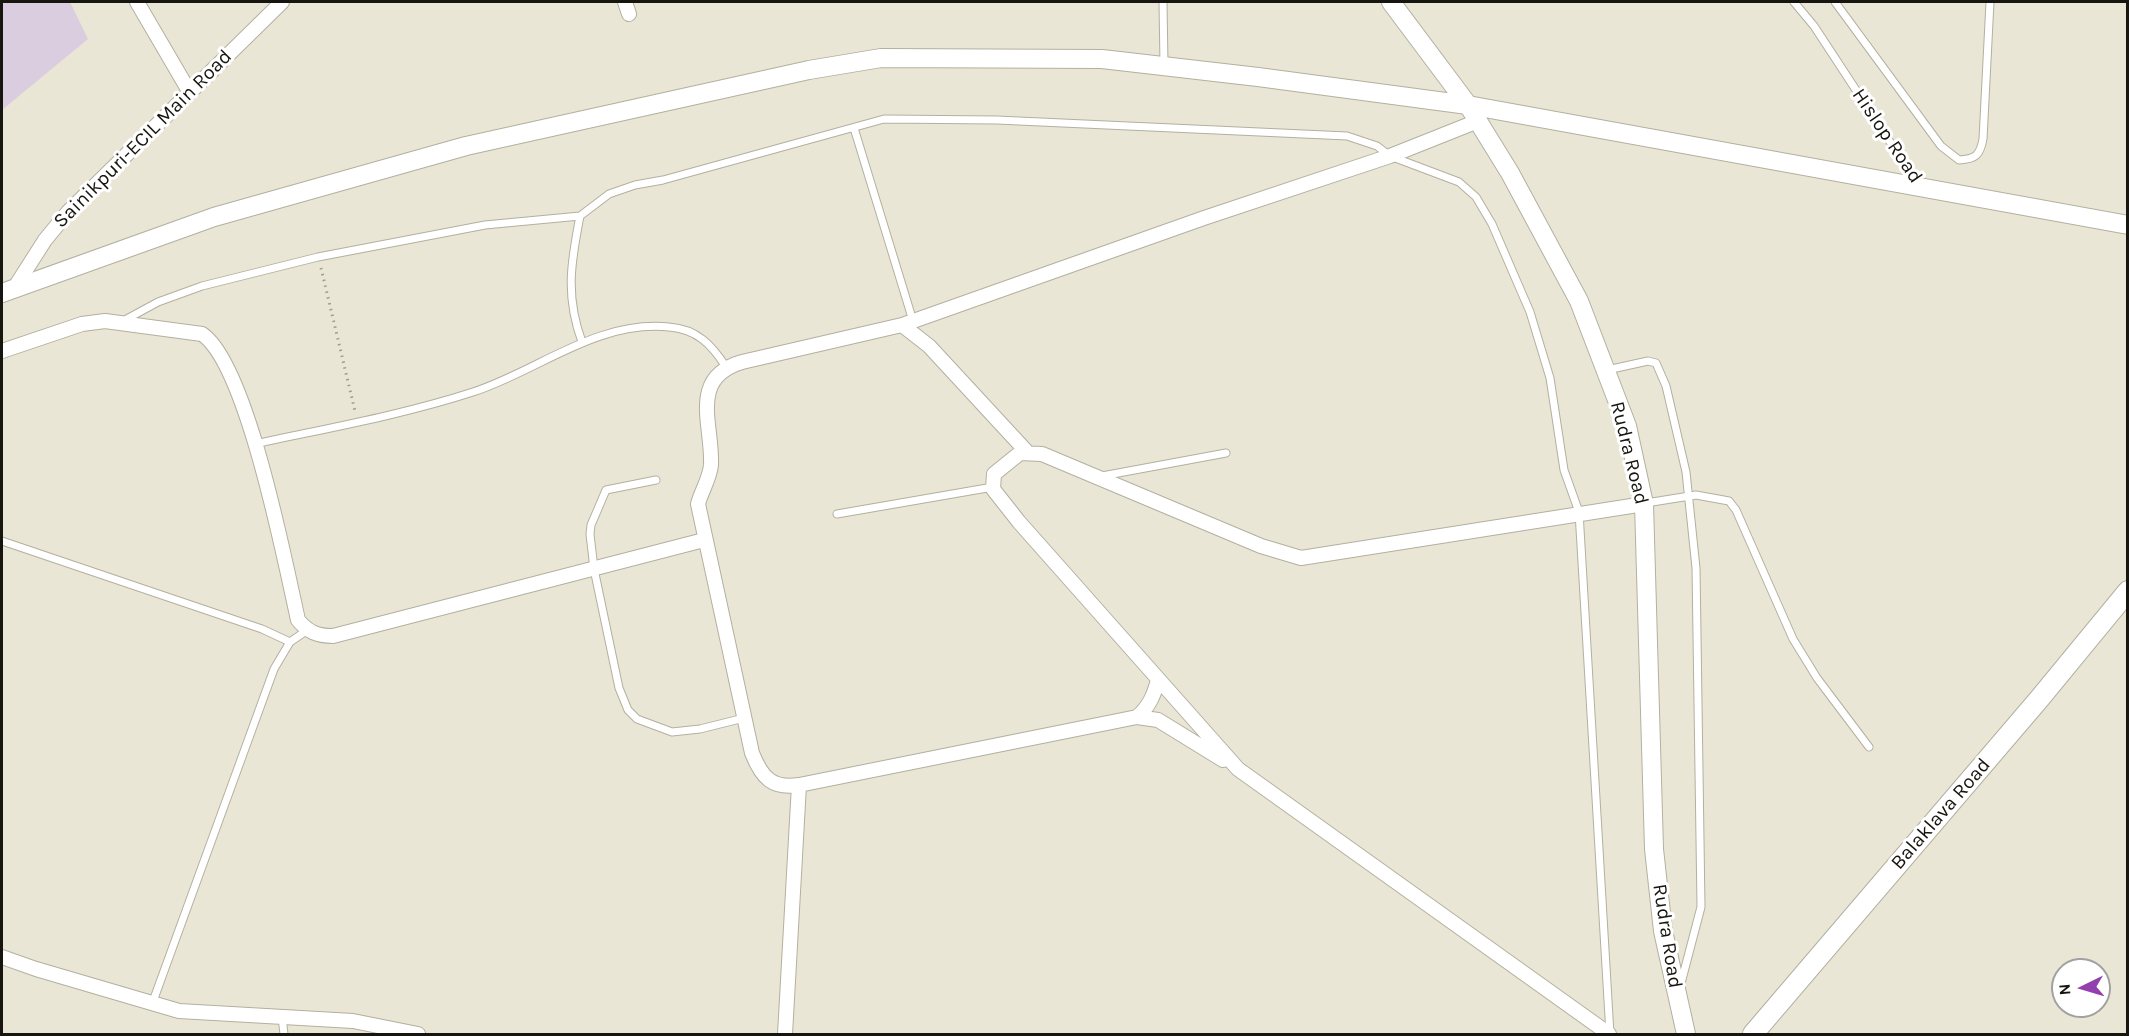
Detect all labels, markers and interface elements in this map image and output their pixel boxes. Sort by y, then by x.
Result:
street label: Sainikpuri-ECIL Main Road [49,45,237,233]
street label: Hislop Road [1847,84,1927,188]
street label: Rudra Road [1605,399,1653,507]
street label: Balaklava Road [1886,753,1996,875]
street label: Rudra Road [1647,882,1687,990]
north arrow [2051,958,2111,1018]
text: N [2055,983,2075,996]

